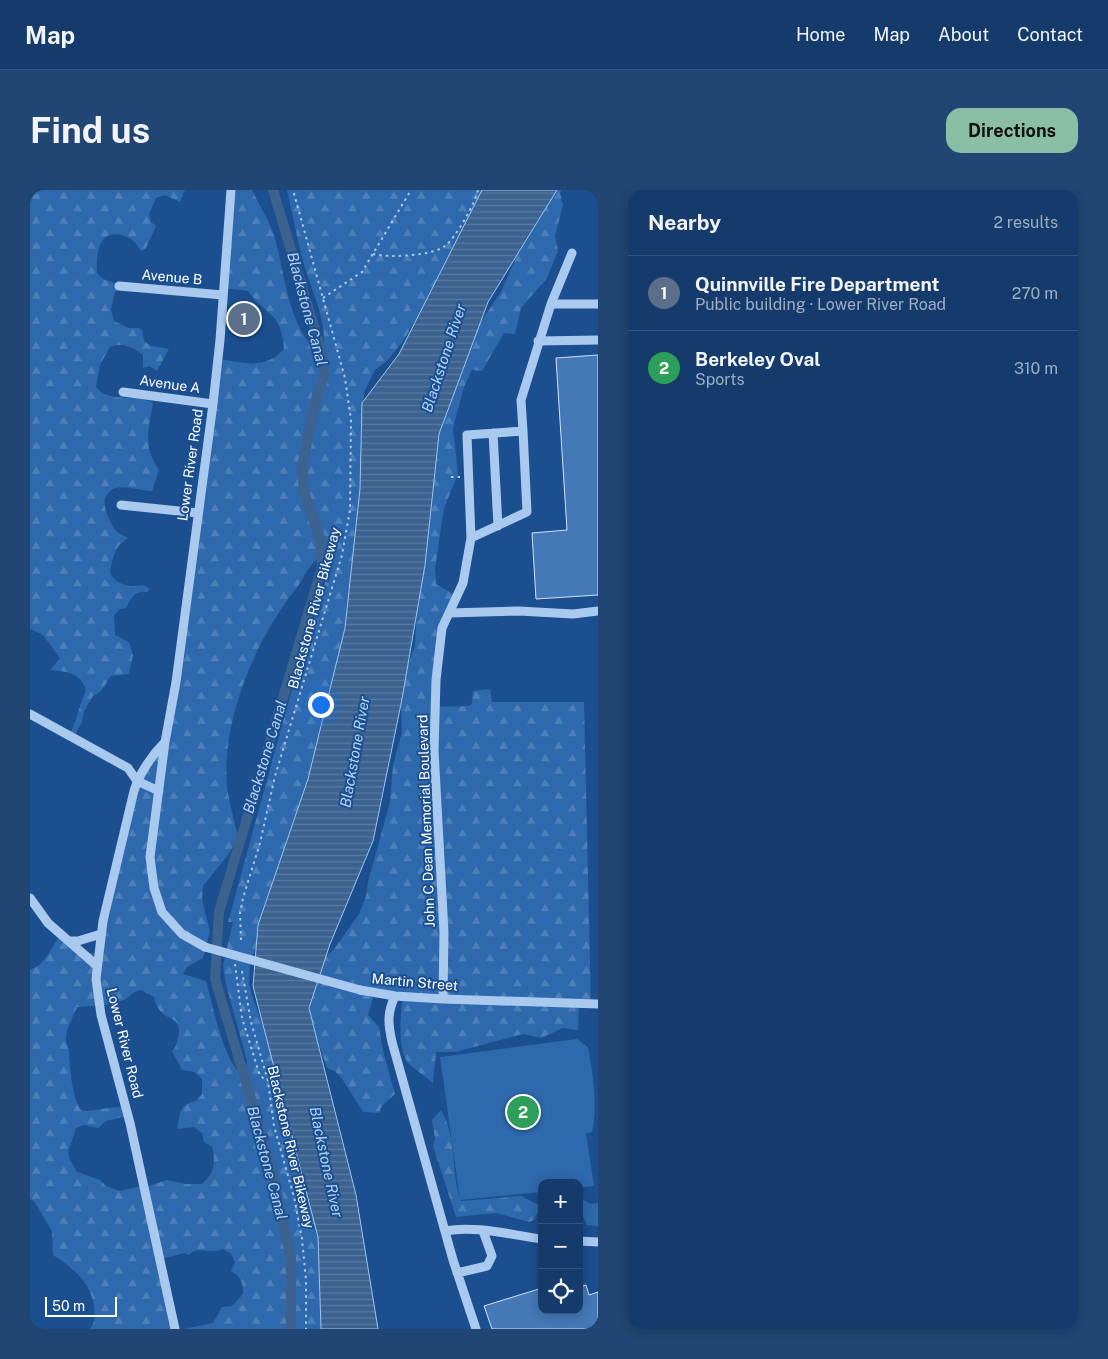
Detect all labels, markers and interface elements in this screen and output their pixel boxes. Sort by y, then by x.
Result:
text: Map [25,21,75,49]
text: Home [796,24,846,45]
text: Map [874,24,910,45]
text: About [938,24,989,45]
text: Contact [1017,24,1083,45]
button: Directions [946,108,1078,153]
text: Find us [30,110,150,151]
text: Nearby [648,210,721,235]
text: 2 results [993,213,1058,232]
water label: Blackstone Canal [284,250,331,368]
street label: Avenue B [141,266,203,288]
text: Quinnville Fire Department [695,273,939,295]
text: 1 [661,284,667,303]
text: 270 m [1012,284,1058,303]
text: Public building · Lower River Road [695,295,946,314]
pin: 1 [228,300,260,338]
water label: Blackstone River [418,301,469,414]
text: Berkeley Oval [695,348,821,370]
text: 2 [659,359,669,378]
text: 310 m [1014,359,1058,378]
text: Sports [695,370,745,389]
street label: Avenue A [139,372,202,396]
street label: Lower River Road [174,408,206,522]
street label: Blackstone River Bikeway [285,525,343,691]
your location [308,692,334,718]
water label: Blackstone River [336,695,373,809]
water label: Blackstone Canal [239,698,290,815]
street label: John C Dean Memorial Boulevard [414,714,438,928]
street label: Martin Street [371,970,459,994]
street label: Lower River Road [104,986,146,1100]
street label: Blackstone River Bikeway [264,1064,318,1230]
pin: 2 [507,1093,539,1131]
water label: Blackstone Canal [244,1104,291,1222]
water label: Blackstone River [306,1105,347,1219]
map controls [538,1179,583,1314]
button: + [538,1179,583,1224]
button: − [538,1224,583,1269]
button: locate [538,1269,583,1314]
scale bar [45,1294,118,1317]
text: 50 m [52,1298,85,1314]

